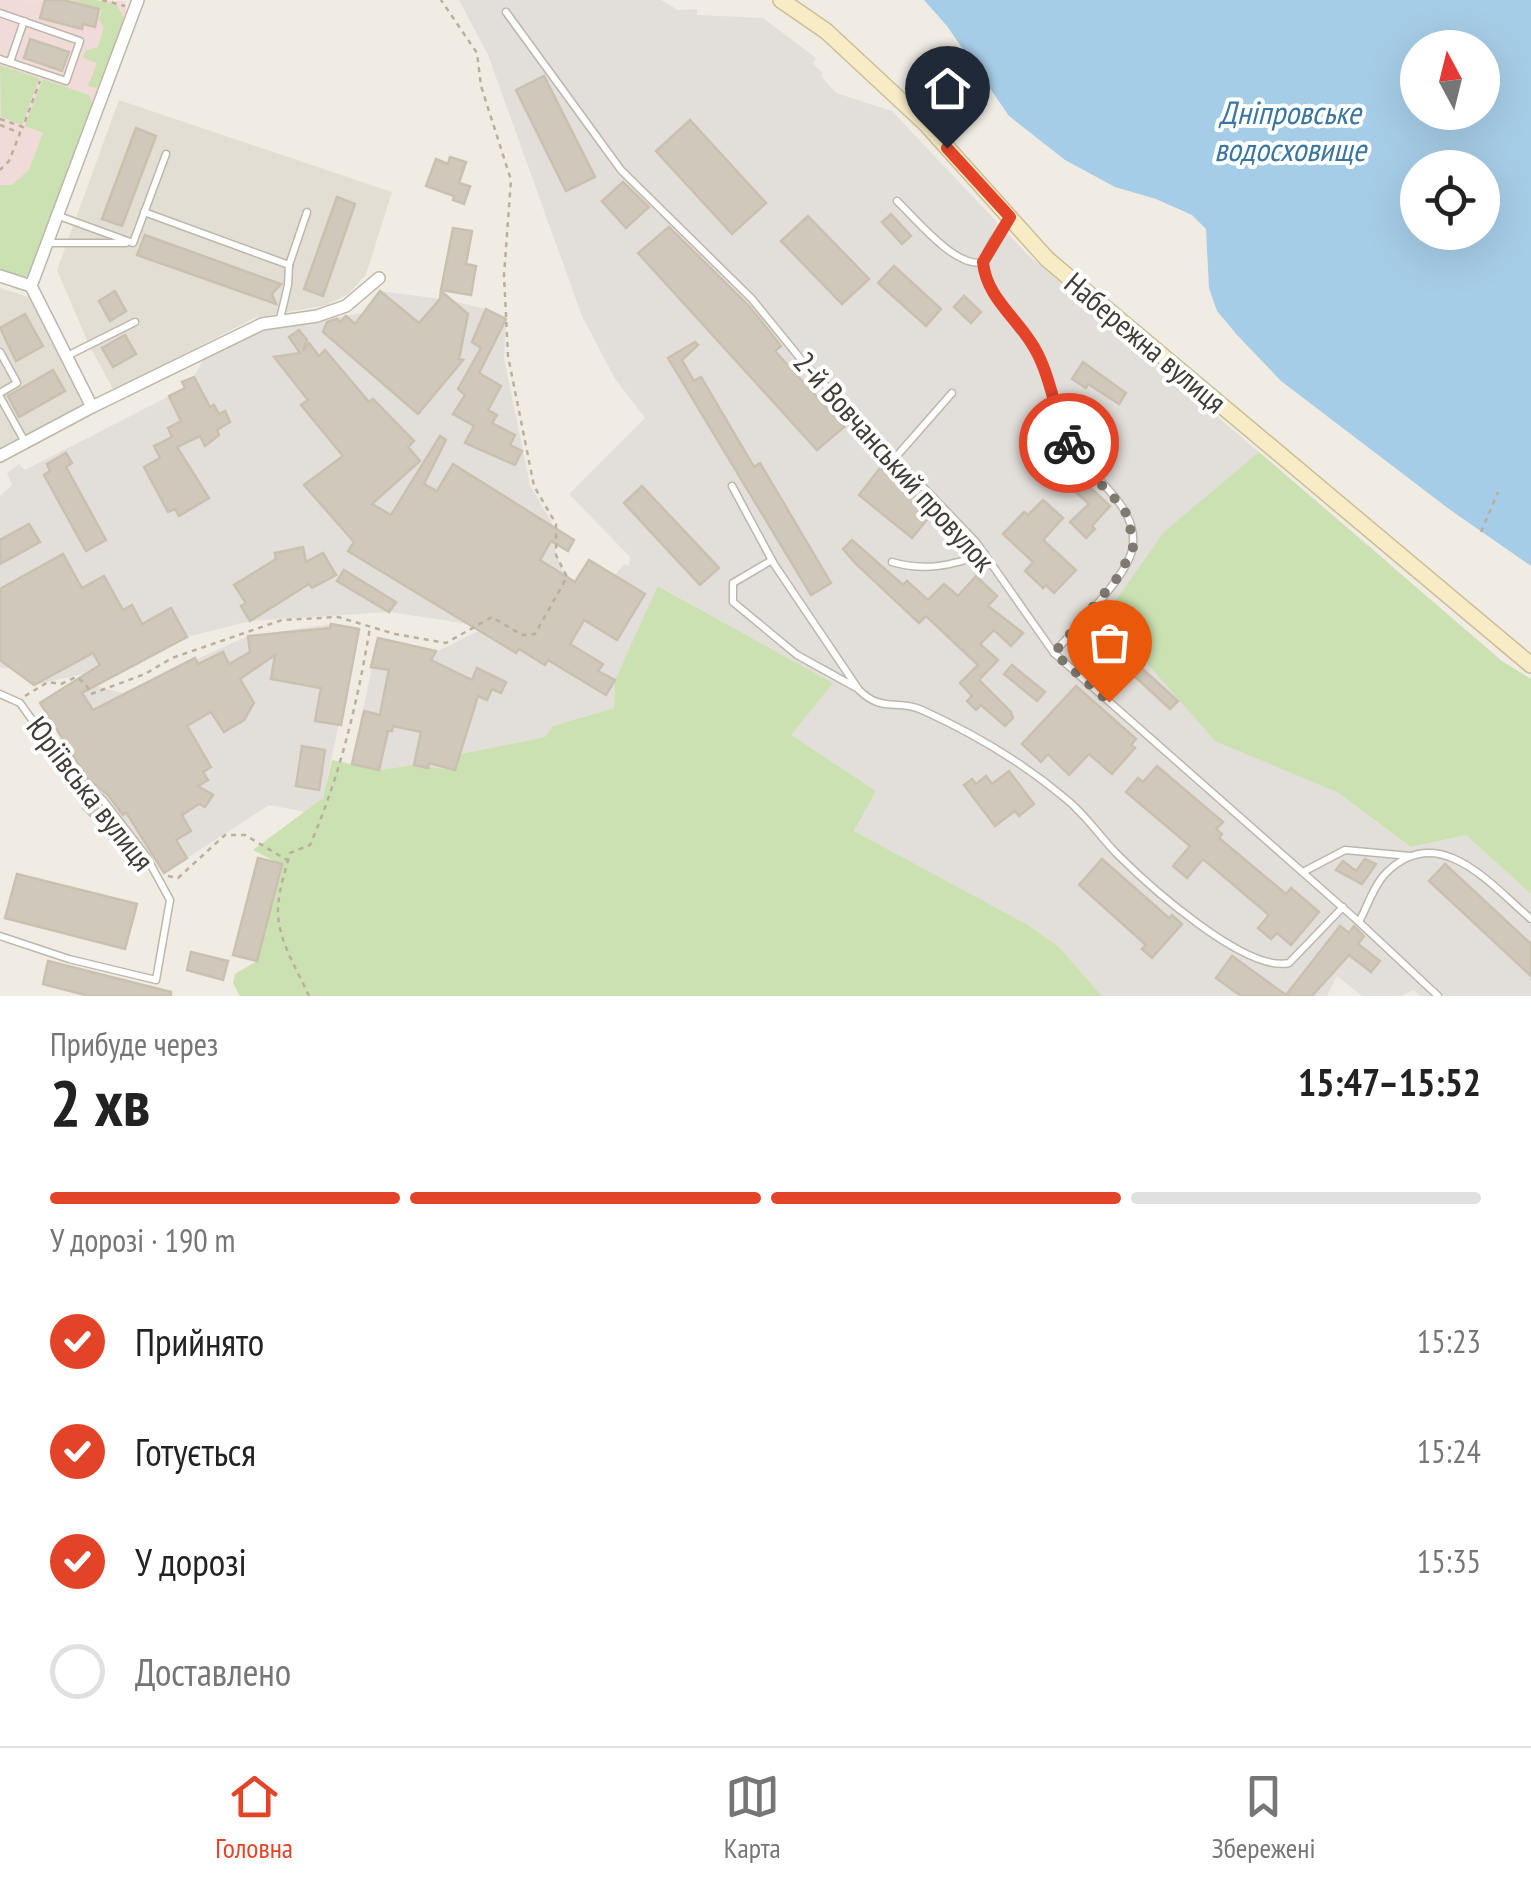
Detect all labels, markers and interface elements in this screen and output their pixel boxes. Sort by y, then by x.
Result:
north arrow [1400,30,1500,130]
map controls [1400,30,1500,250]
pin [905,46,990,149]
icon: home [920,61,975,116]
water label: Дніпровське водосховище [1214,91,1368,170]
button: locate [1400,150,1500,250]
street label: Набережна вулиця [1057,263,1235,421]
street label: 2-й Вовчанський провулок [786,343,1004,579]
courier [1019,393,1119,493]
icon: bike [1042,416,1097,471]
pin [1067,600,1152,703]
icon: bag [1082,615,1137,670]
street label: Юріївська вулиця [19,708,163,878]
text: Прибуде через [50,1023,218,1065]
text: 15:47–15:52 [1298,1057,1481,1106]
text: 2 хв [50,1060,150,1144]
text: У дорозі · 190 m [50,1219,235,1261]
icon: check [50,1314,105,1369]
text: Прийнято [135,1317,264,1366]
text: 15:23 [1417,1320,1481,1362]
icon: check [50,1424,105,1479]
text: Готується [135,1427,256,1476]
text: 15:24 [1417,1430,1481,1472]
icon: check [50,1534,105,1589]
text: У дорозі [135,1537,247,1586]
text: 15:35 [1417,1540,1481,1582]
text: Доставлено [135,1647,291,1696]
tab: Головна [215,1769,293,1866]
tab: Карта [724,1769,781,1866]
tab: Збережені [1212,1769,1316,1866]

